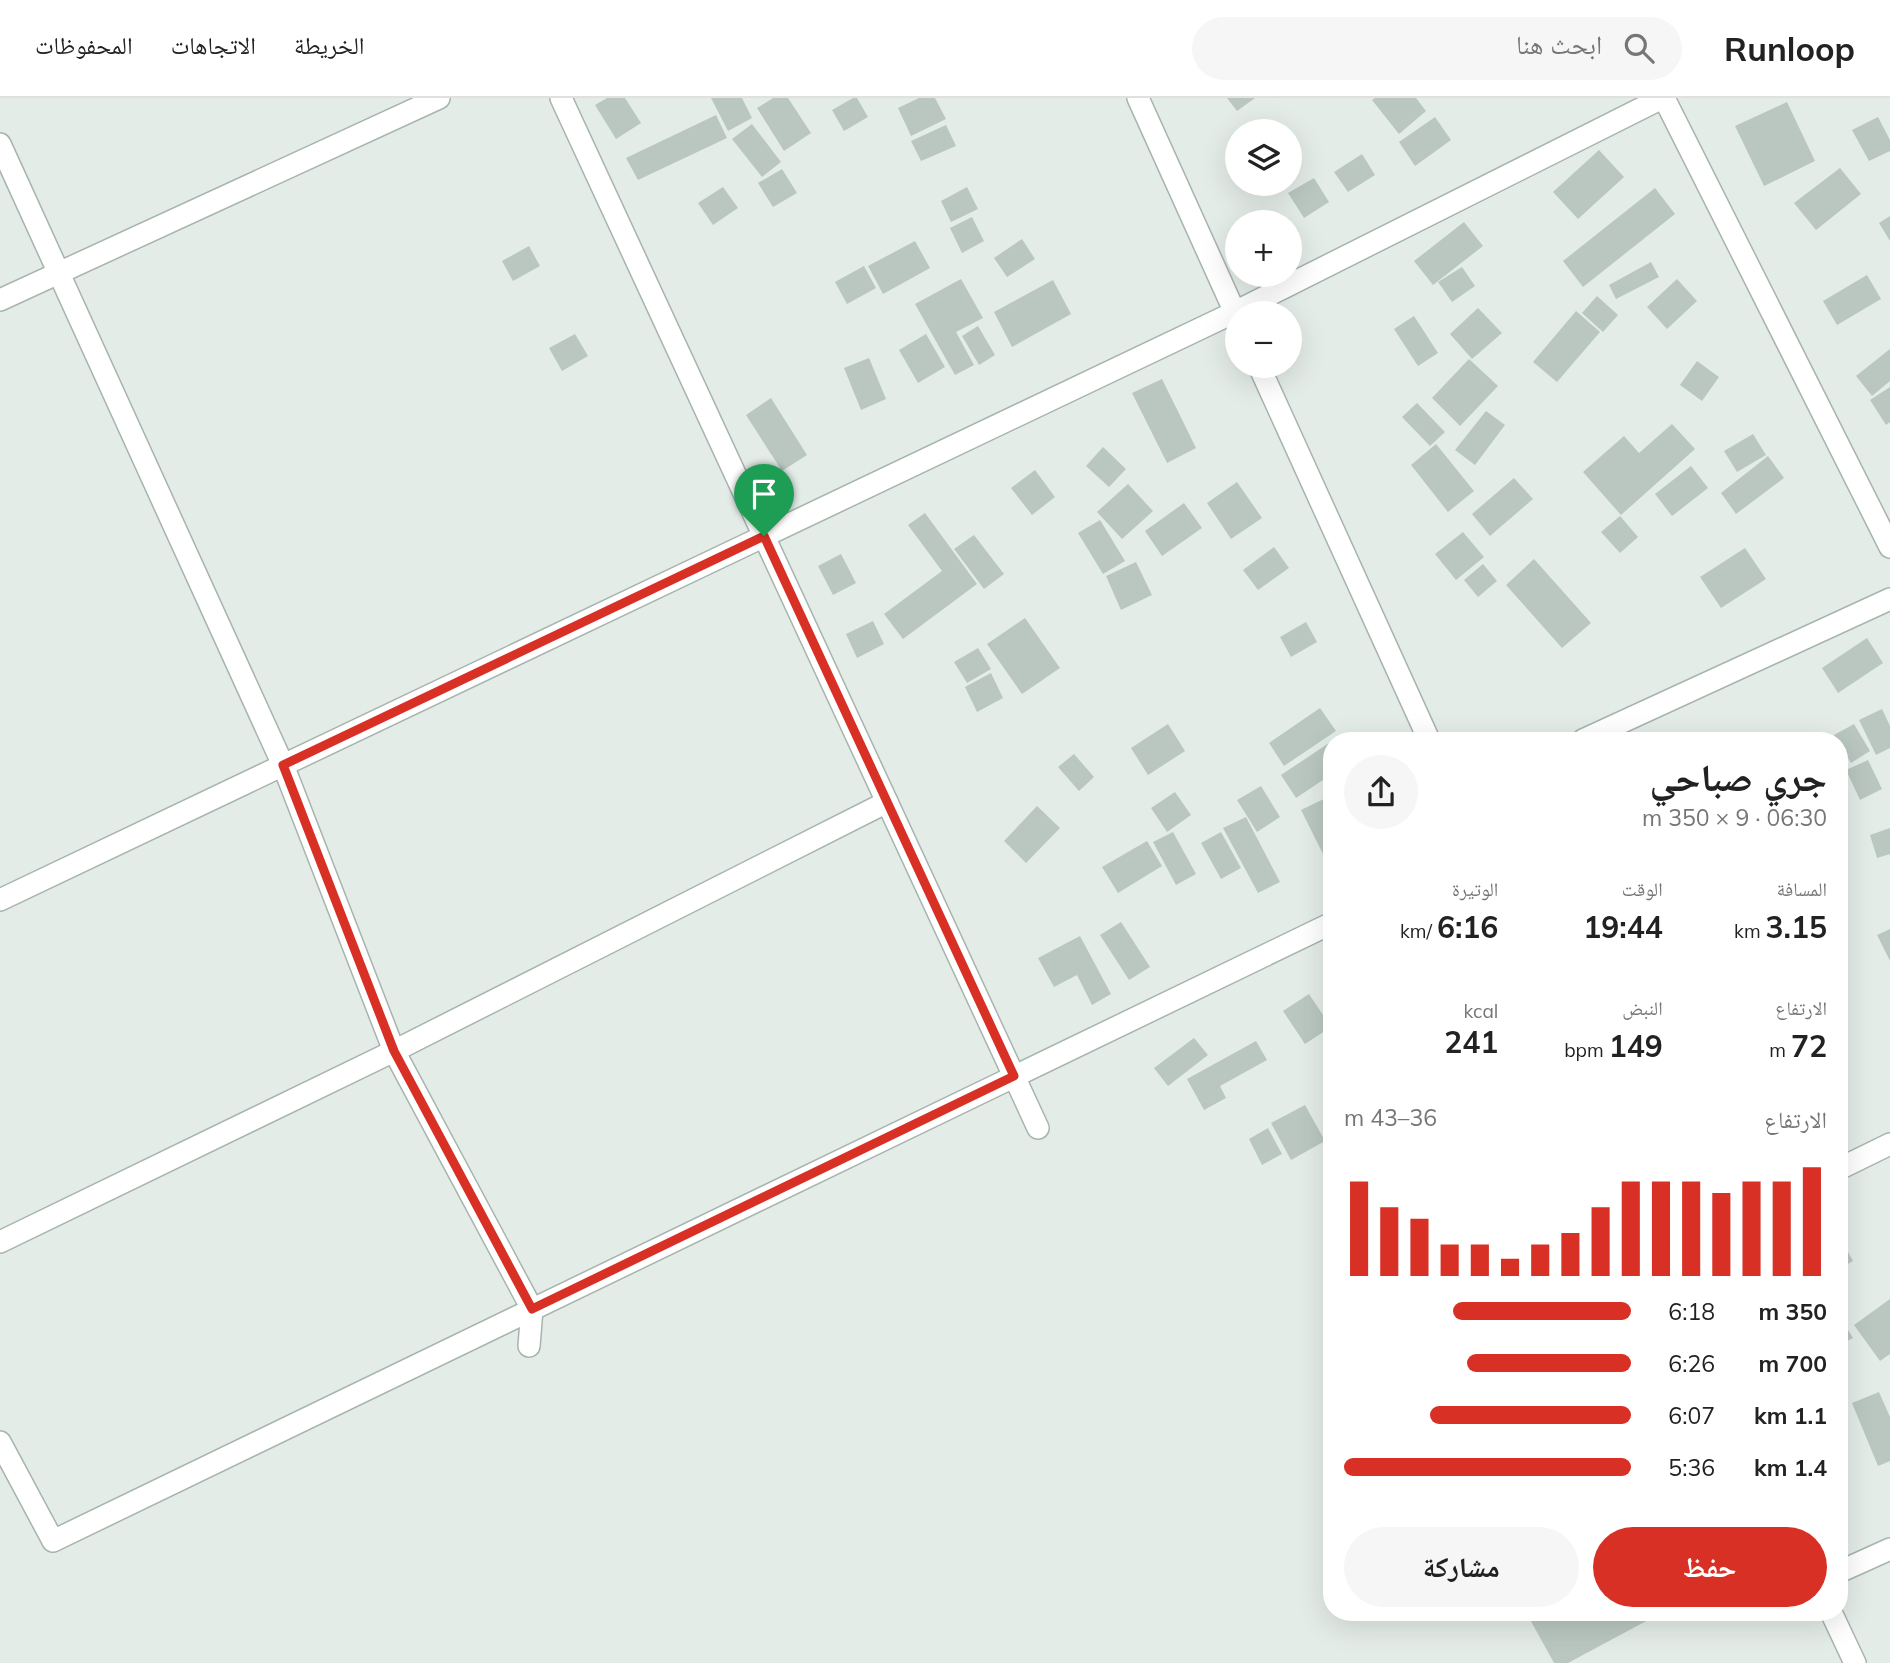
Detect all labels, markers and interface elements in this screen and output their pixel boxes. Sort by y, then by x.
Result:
search box [1192,17,1682,80]
text: ابحث هنا [1516,28,1602,61]
text: Runloop [1724,28,1855,69]
icon: search [1620,29,1658,67]
text: المحفوظات [35,30,133,60]
text: الاتجاهات [171,30,256,60]
text: الخريطة [294,30,365,60]
map controls [1225,119,1302,378]
button: layers [1225,119,1302,196]
button: + [1225,210,1302,287]
button: − [1225,301,1302,378]
pin [734,464,794,536]
icon: arrive [745,475,783,513]
text: جري صباحي [1650,753,1827,801]
button: share [1344,755,1418,829]
text: 06:30 · 9 × 350 m [1642,803,1827,832]
text: الوتيرة [1452,877,1498,901]
text: الوقت [1622,877,1663,901]
text: المسافة [1777,877,1827,901]
text: 6:16 [1437,908,1498,946]
text: 19:44 [1583,908,1663,946]
text: 3.15 [1766,908,1827,946]
text: /km [1400,919,1437,943]
text: km [1734,919,1766,943]
text: النبض [1622,996,1663,1020]
text: الارتفاع [1775,996,1827,1020]
text: kcal [1464,999,1498,1023]
text: 241 [1444,1023,1498,1061]
text: 149 [1609,1027,1663,1065]
text: 72 [1791,1027,1827,1065]
text: bpm [1564,1038,1609,1062]
text: m [1769,1038,1791,1062]
text: 36–43 m [1344,1103,1437,1132]
text: الارتفاع [1764,1105,1827,1134]
text: 6:18 [1668,1297,1715,1326]
text: 350 m [1759,1297,1827,1326]
text: 6:26 [1668,1349,1715,1378]
text: 700 m [1759,1349,1827,1378]
text: 6:07 [1668,1401,1715,1430]
text: 1.1 km [1754,1401,1827,1430]
text: 5:36 [1668,1453,1715,1482]
text: 1.4 km [1754,1453,1827,1482]
button: مشاركة [1344,1527,1579,1607]
button: حفظ [1593,1527,1827,1607]

